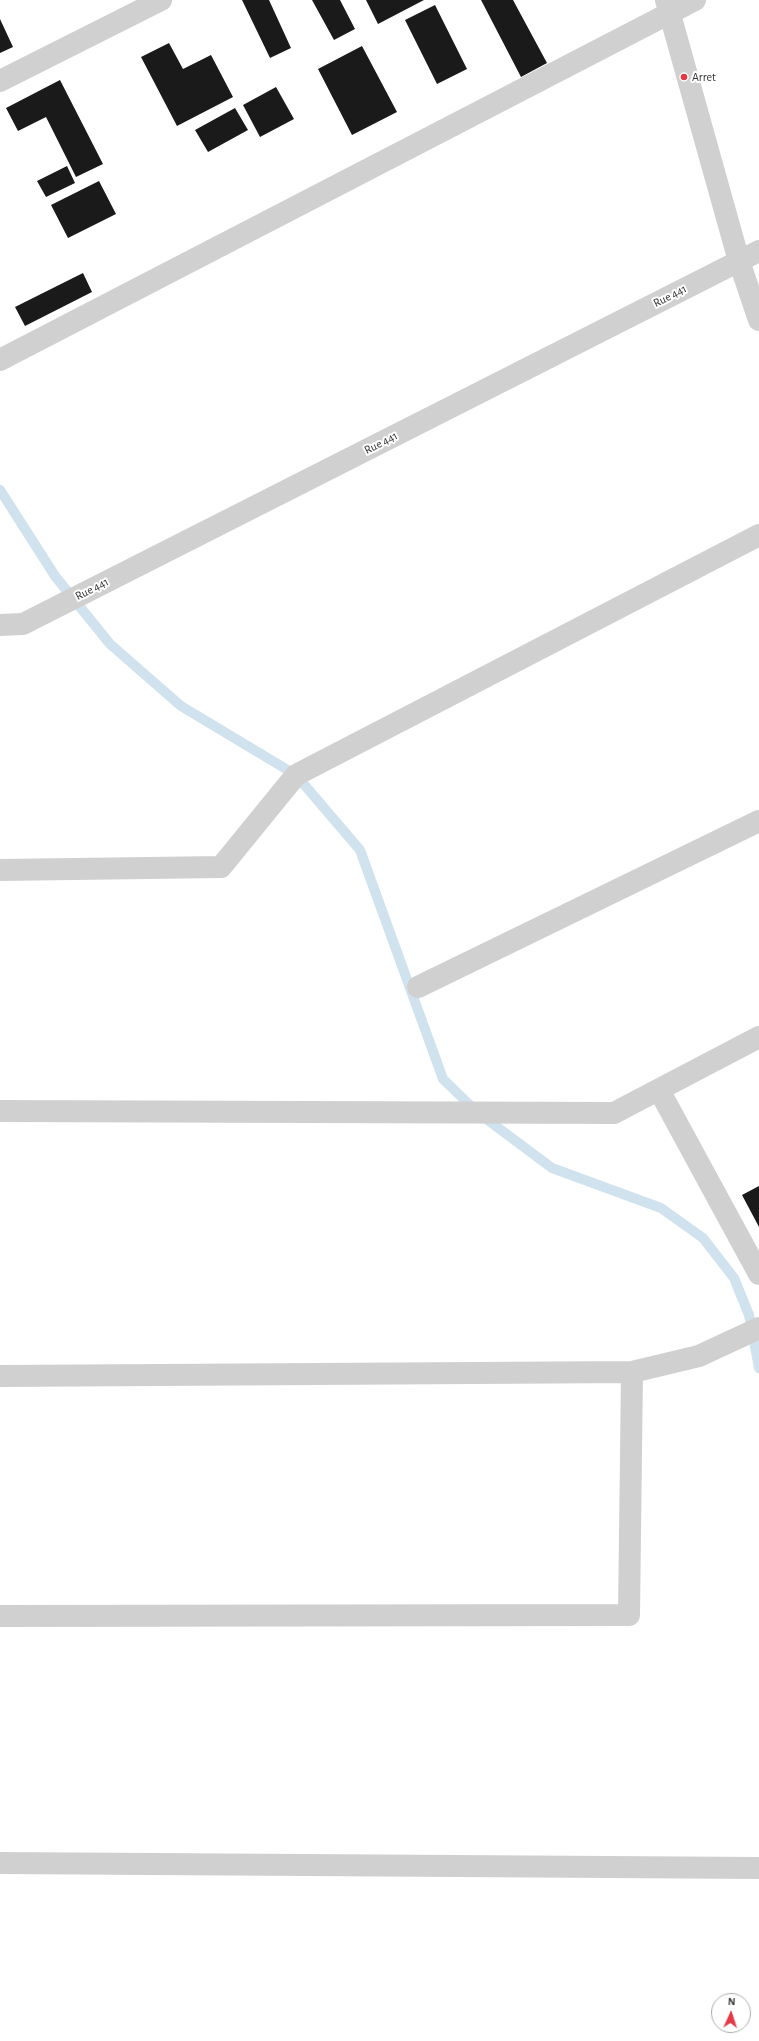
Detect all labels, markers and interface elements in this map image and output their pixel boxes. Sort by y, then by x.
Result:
place label: Arret [692,70,716,84]
marker: Arret [679,72,689,82]
street label: Rue 441 [651,281,689,311]
street label: Rue 441 [362,428,400,458]
street label: Rue 441 [73,574,111,604]
north arrow [711,1993,751,2033]
text: N [727,1996,736,2007]

